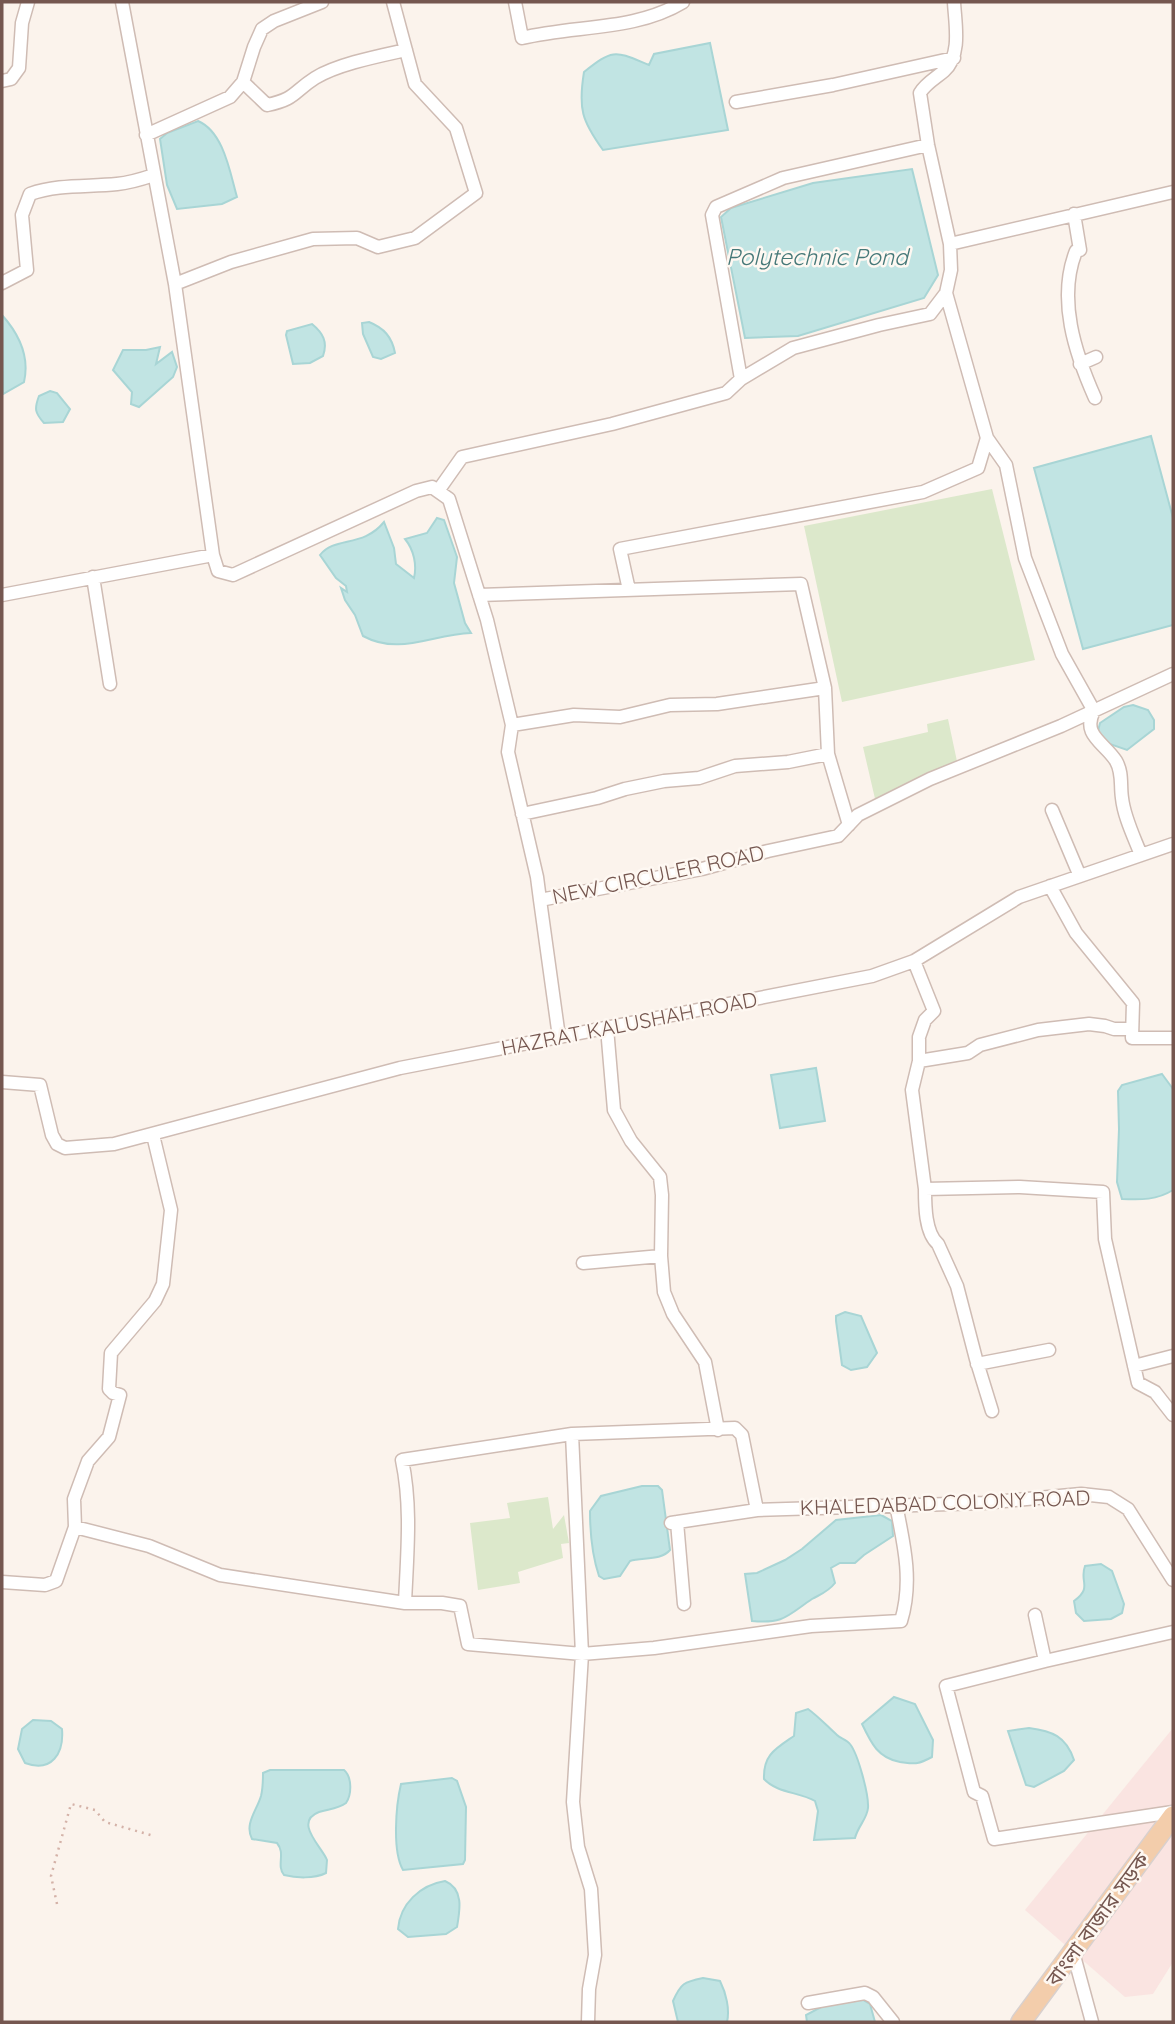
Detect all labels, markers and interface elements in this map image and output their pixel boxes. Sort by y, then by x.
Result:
water label: Polytechnic Pond [726,242,911,271]
street label: NEW CIRCULER ROAD [550,839,766,909]
street label: HAZRAT KALUSHAH ROAD [499,985,759,1061]
street label: KHALEDABAD COLONY ROAD [799,1484,1091,1520]
street label: বাংলা বাজার সড়ক [1039,1846,1155,1992]

